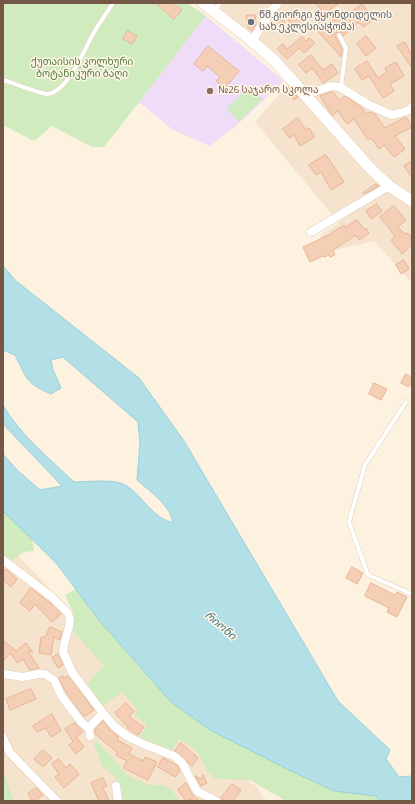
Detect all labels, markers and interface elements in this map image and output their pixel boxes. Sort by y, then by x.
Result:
place label: წმ.გიორგი ჭყონდიდელის სახ.ეკლესია(ჭომა) [259,10,392,34]
marker: წმ.გიორგი ჭყონდიდელის სახ.ეკლესია(ჭომა) [246,17,256,27]
park label: ქუთაისის კოლხური ბოტანიკური ბაღი [31,57,133,80]
place label: №26 საჯარო სკოლა [218,85,318,97]
marker: №26 საჯარო სკოლა [205,86,215,96]
water label: რიონი [202,609,238,643]

